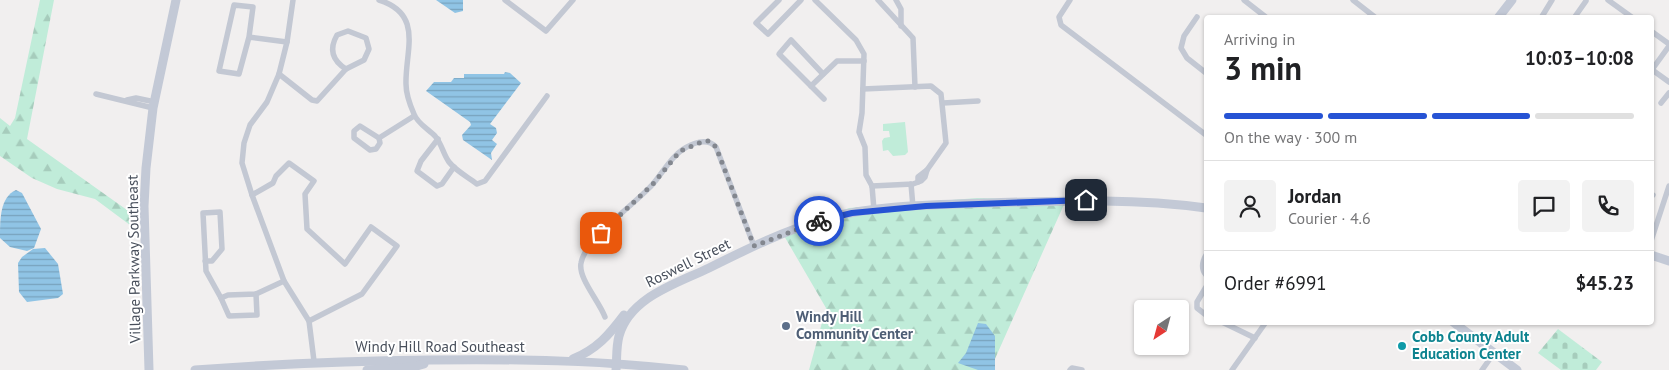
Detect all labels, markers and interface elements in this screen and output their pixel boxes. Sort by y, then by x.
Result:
text: Arriving in [1224,29,1295,49]
text: 10:03–10:08 [1525,46,1634,70]
text: 3 min [1224,47,1302,89]
text: On the way · 300 m [1224,127,1357,147]
street label: Village Parkway Southeast [123,174,144,345]
pin [1065,179,1107,221]
button: person [1224,180,1276,232]
button: chat [1518,180,1570,232]
button: phone [1582,180,1634,232]
text: Jordan [1288,184,1341,208]
icon: home [1072,186,1100,214]
courier [794,196,844,246]
icon: bike [805,207,833,235]
text: Courier · 4.6 [1288,208,1371,228]
pin [580,212,622,254]
icon: bag [587,219,615,247]
street label: Roswell Street [642,234,733,291]
text: Order #6991 [1224,271,1327,295]
text: $45.23 [1575,271,1634,295]
north arrow [1134,300,1189,355]
map controls [1134,300,1189,355]
place label: Windy Hill Community Center [796,307,914,343]
marker: Windy Hill Community Center [780,320,792,332]
place label: Cobb County Adult Education Center [1412,327,1530,363]
street label: Windy Hill Road Southeast [355,337,525,356]
marker: Cobb County Adult Education Center [1396,340,1408,352]

